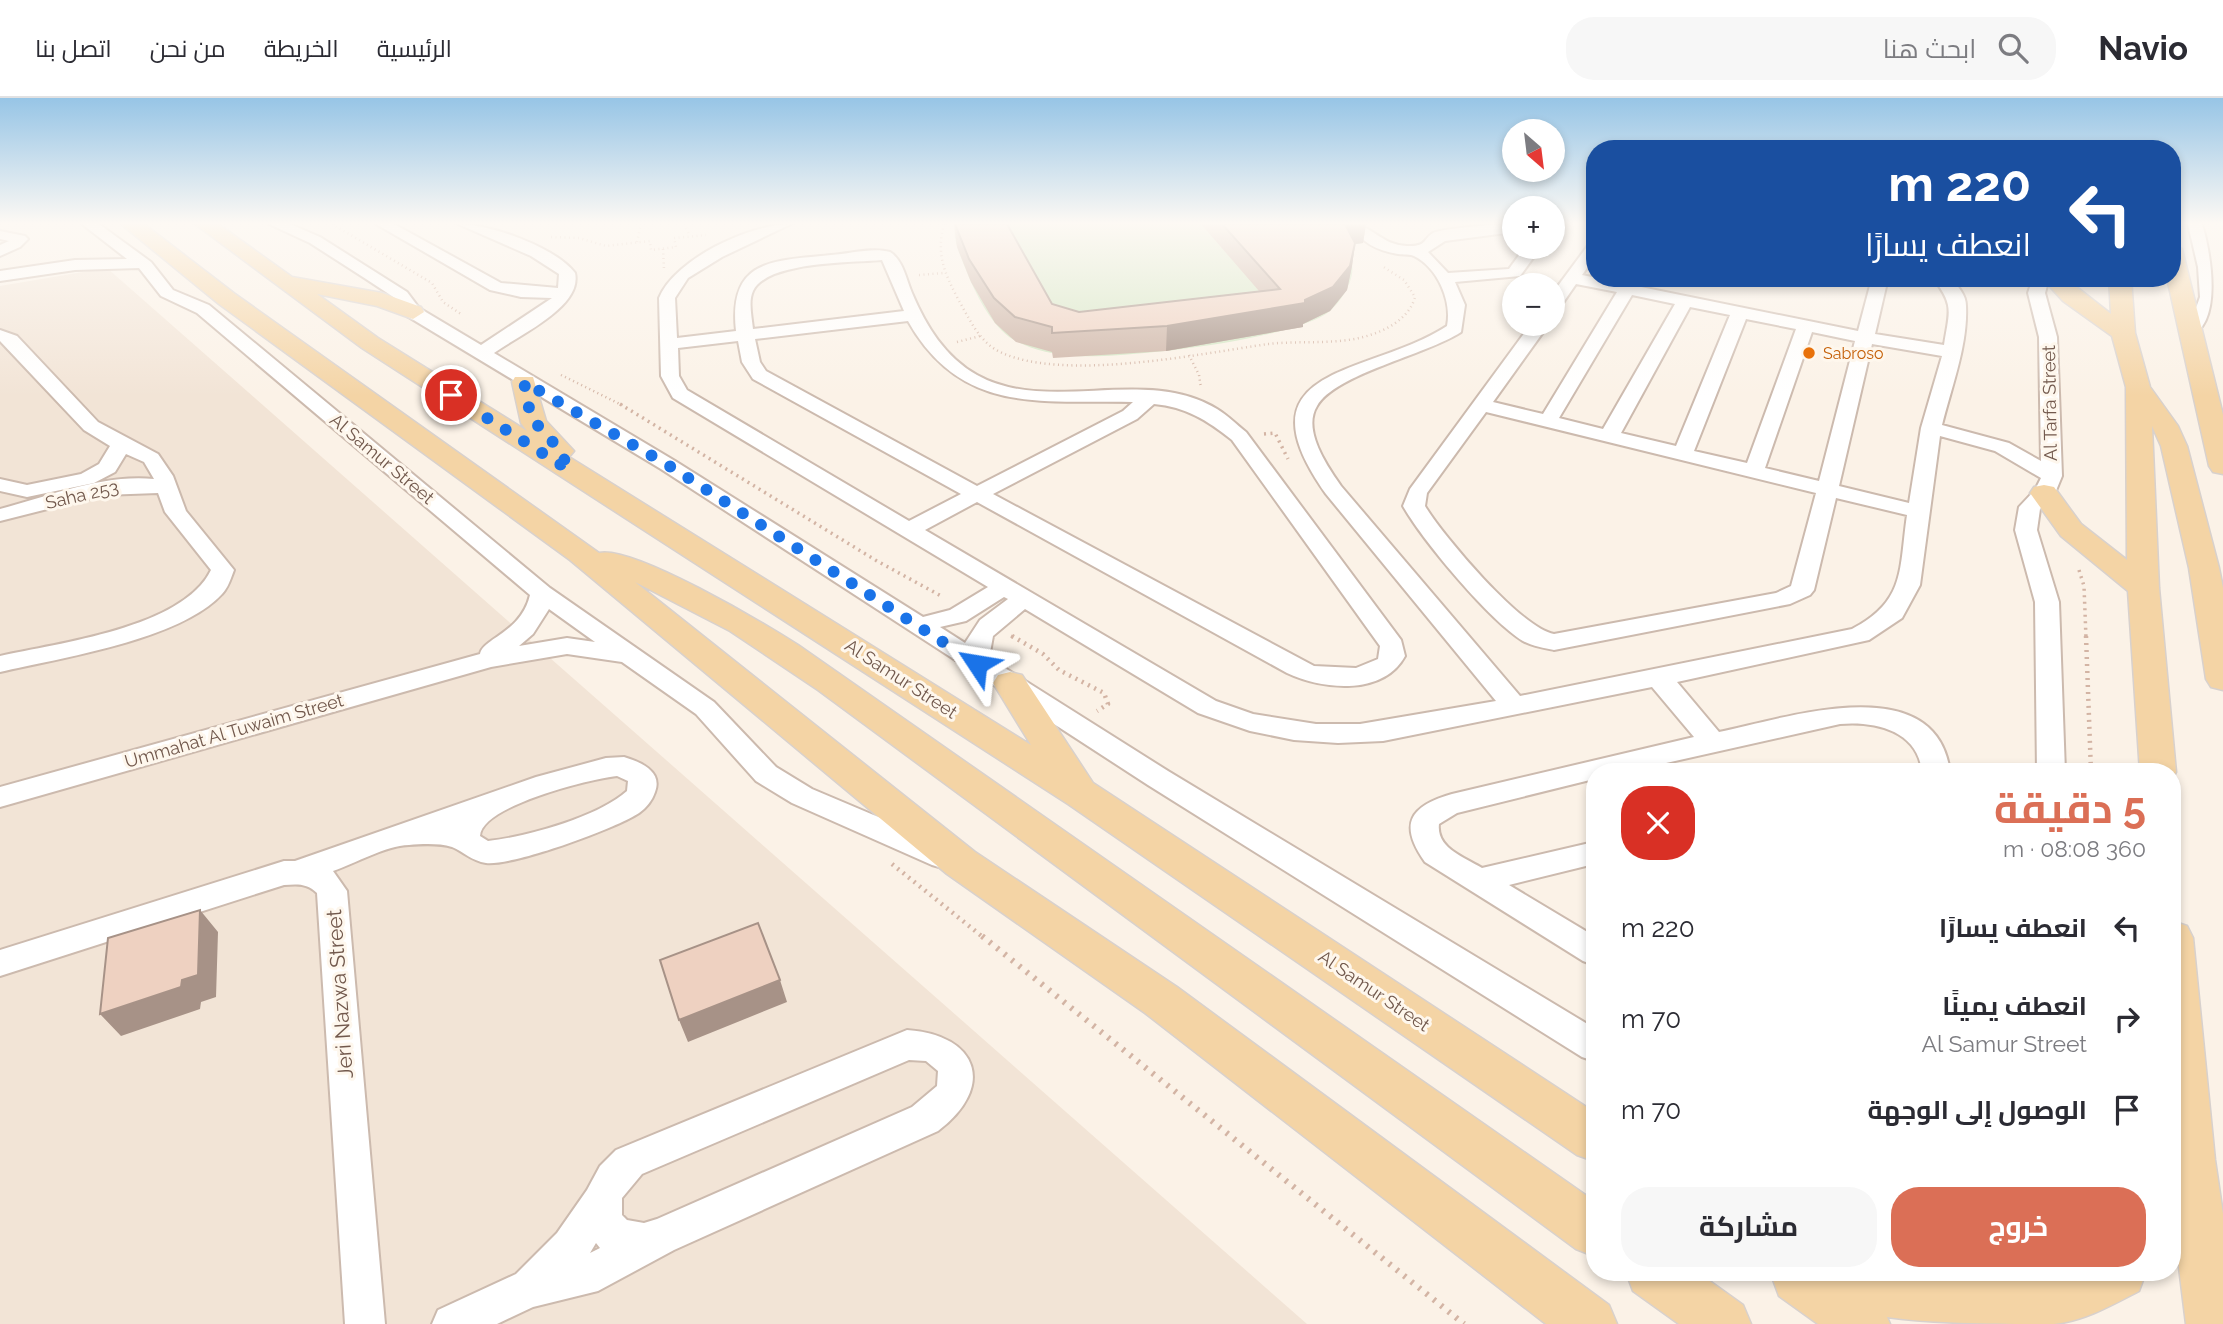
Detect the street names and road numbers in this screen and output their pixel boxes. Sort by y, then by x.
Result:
street label: Al Tarfa Street [2038,345,2061,461]
street label: Al Samur Street [326,409,439,508]
street label: Saha 253 [43,476,121,513]
street label: Al Samur Street [841,635,961,723]
street label: Ummahat Al Tuwaim Street [122,689,346,772]
street label: Jeri Nazwa Street [321,909,358,1079]
street label: Al Samur Street [1315,946,1434,1035]

